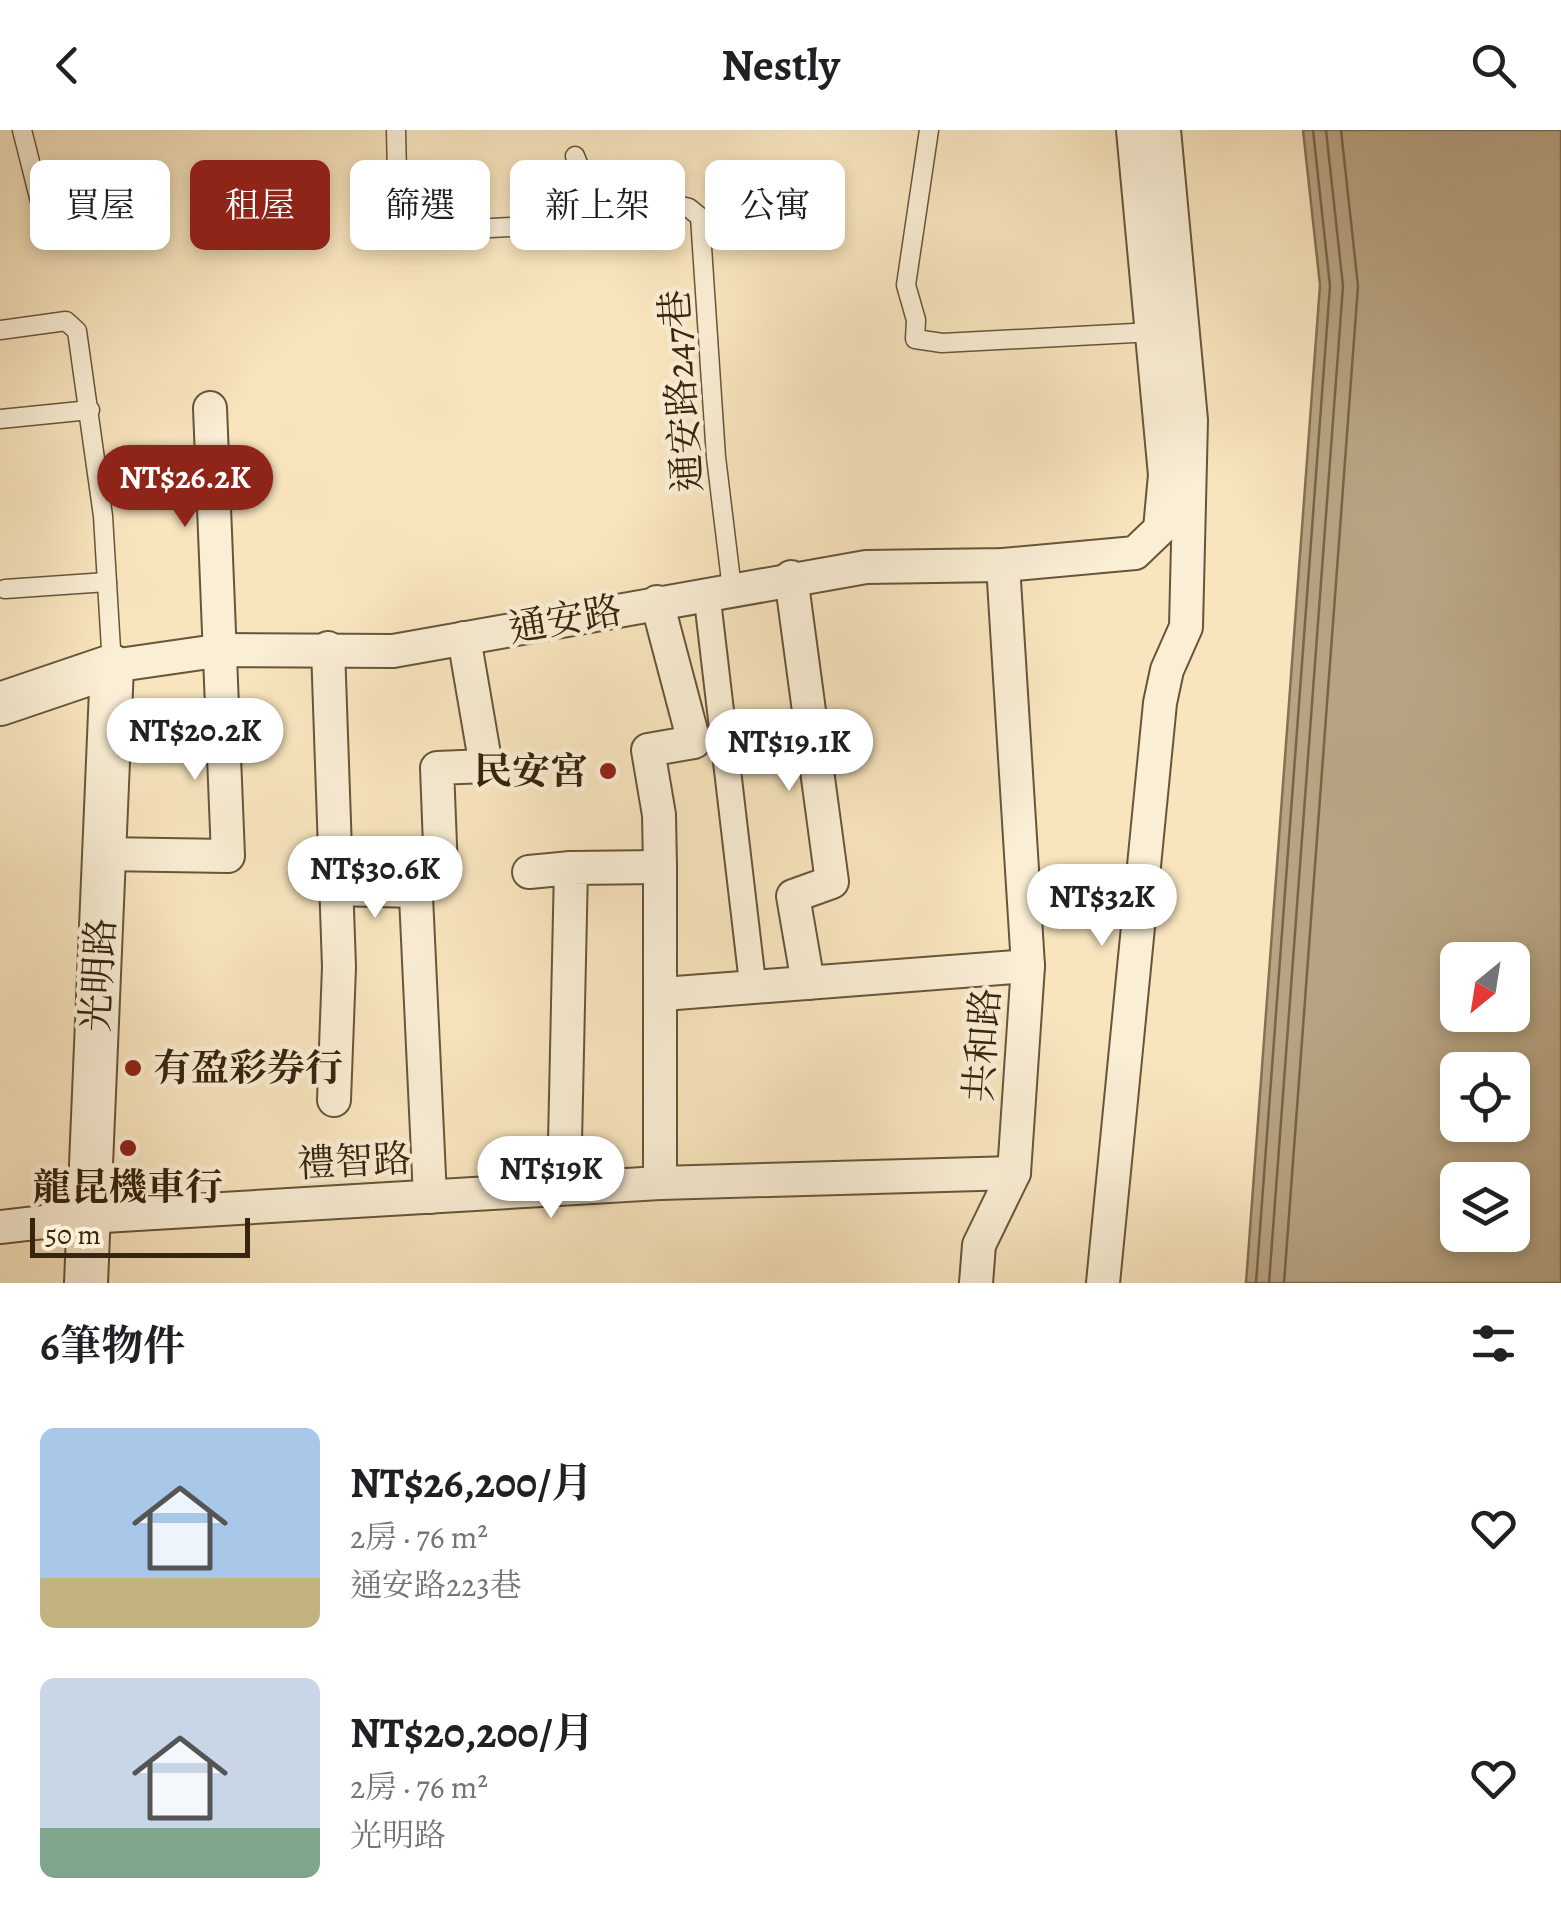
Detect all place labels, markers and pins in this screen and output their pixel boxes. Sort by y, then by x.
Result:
pin: NT$26.2K [82,445,288,530]
pin: NT$20.2K [92,698,298,783]
pin: NT$19.1K [686,709,892,794]
place label: 民安宮 [474,745,588,797]
marker: 民安宮 [597,760,619,782]
pin: NT$30.6K [272,836,478,921]
pin: NT$32K [1021,864,1183,949]
place label: 有盈彩券行 [153,1042,343,1094]
marker: 有盈彩券行 [122,1057,144,1079]
pin: NT$19K [470,1136,632,1221]
marker: 龍昆機車行 [117,1137,139,1159]
place label: 龍昆機車行 [33,1161,223,1213]

